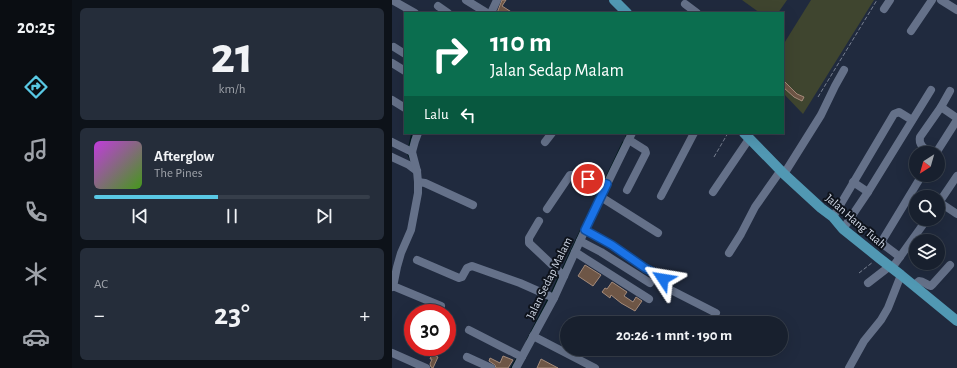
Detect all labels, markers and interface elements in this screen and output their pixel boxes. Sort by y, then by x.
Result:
text: 20:25 [17,19,55,37]
icon: right [424,28,476,80]
text: 110 m [490,29,552,57]
text: 21 [210,30,254,82]
text: Jalan Sedap Malam [490,62,624,80]
icon: directions [22,73,50,101]
text: km/h [219,83,245,96]
icon: left [457,104,479,126]
text: Lalu [424,107,449,122]
icon: music [22,136,50,164]
north arrow [909,146,945,182]
map controls [909,146,945,270]
text: Afterglow [154,149,214,164]
pin [571,162,605,196]
text: The Pines [154,167,203,180]
icon: arrive [577,168,599,190]
button: search [909,190,945,226]
street label: Jalan Hang Tuah [823,192,889,250]
icon: phone [22,198,50,226]
icon: previous [129,205,151,227]
icon: pause [221,205,243,227]
icon: next [313,205,335,227]
button: layers [909,234,945,270]
street label: Jalan Sedap Malam [524,235,574,321]
position arrow [642,258,684,300]
icon: climate [22,260,50,288]
text: AC [94,278,108,291]
text: 23° [214,300,250,330]
text: − [94,304,105,326]
text: + [359,304,370,326]
speed limit sign: 30 [404,304,456,356]
icon: car [22,323,50,351]
text: 20:26 · 1 mnt · 190 m [616,328,732,343]

